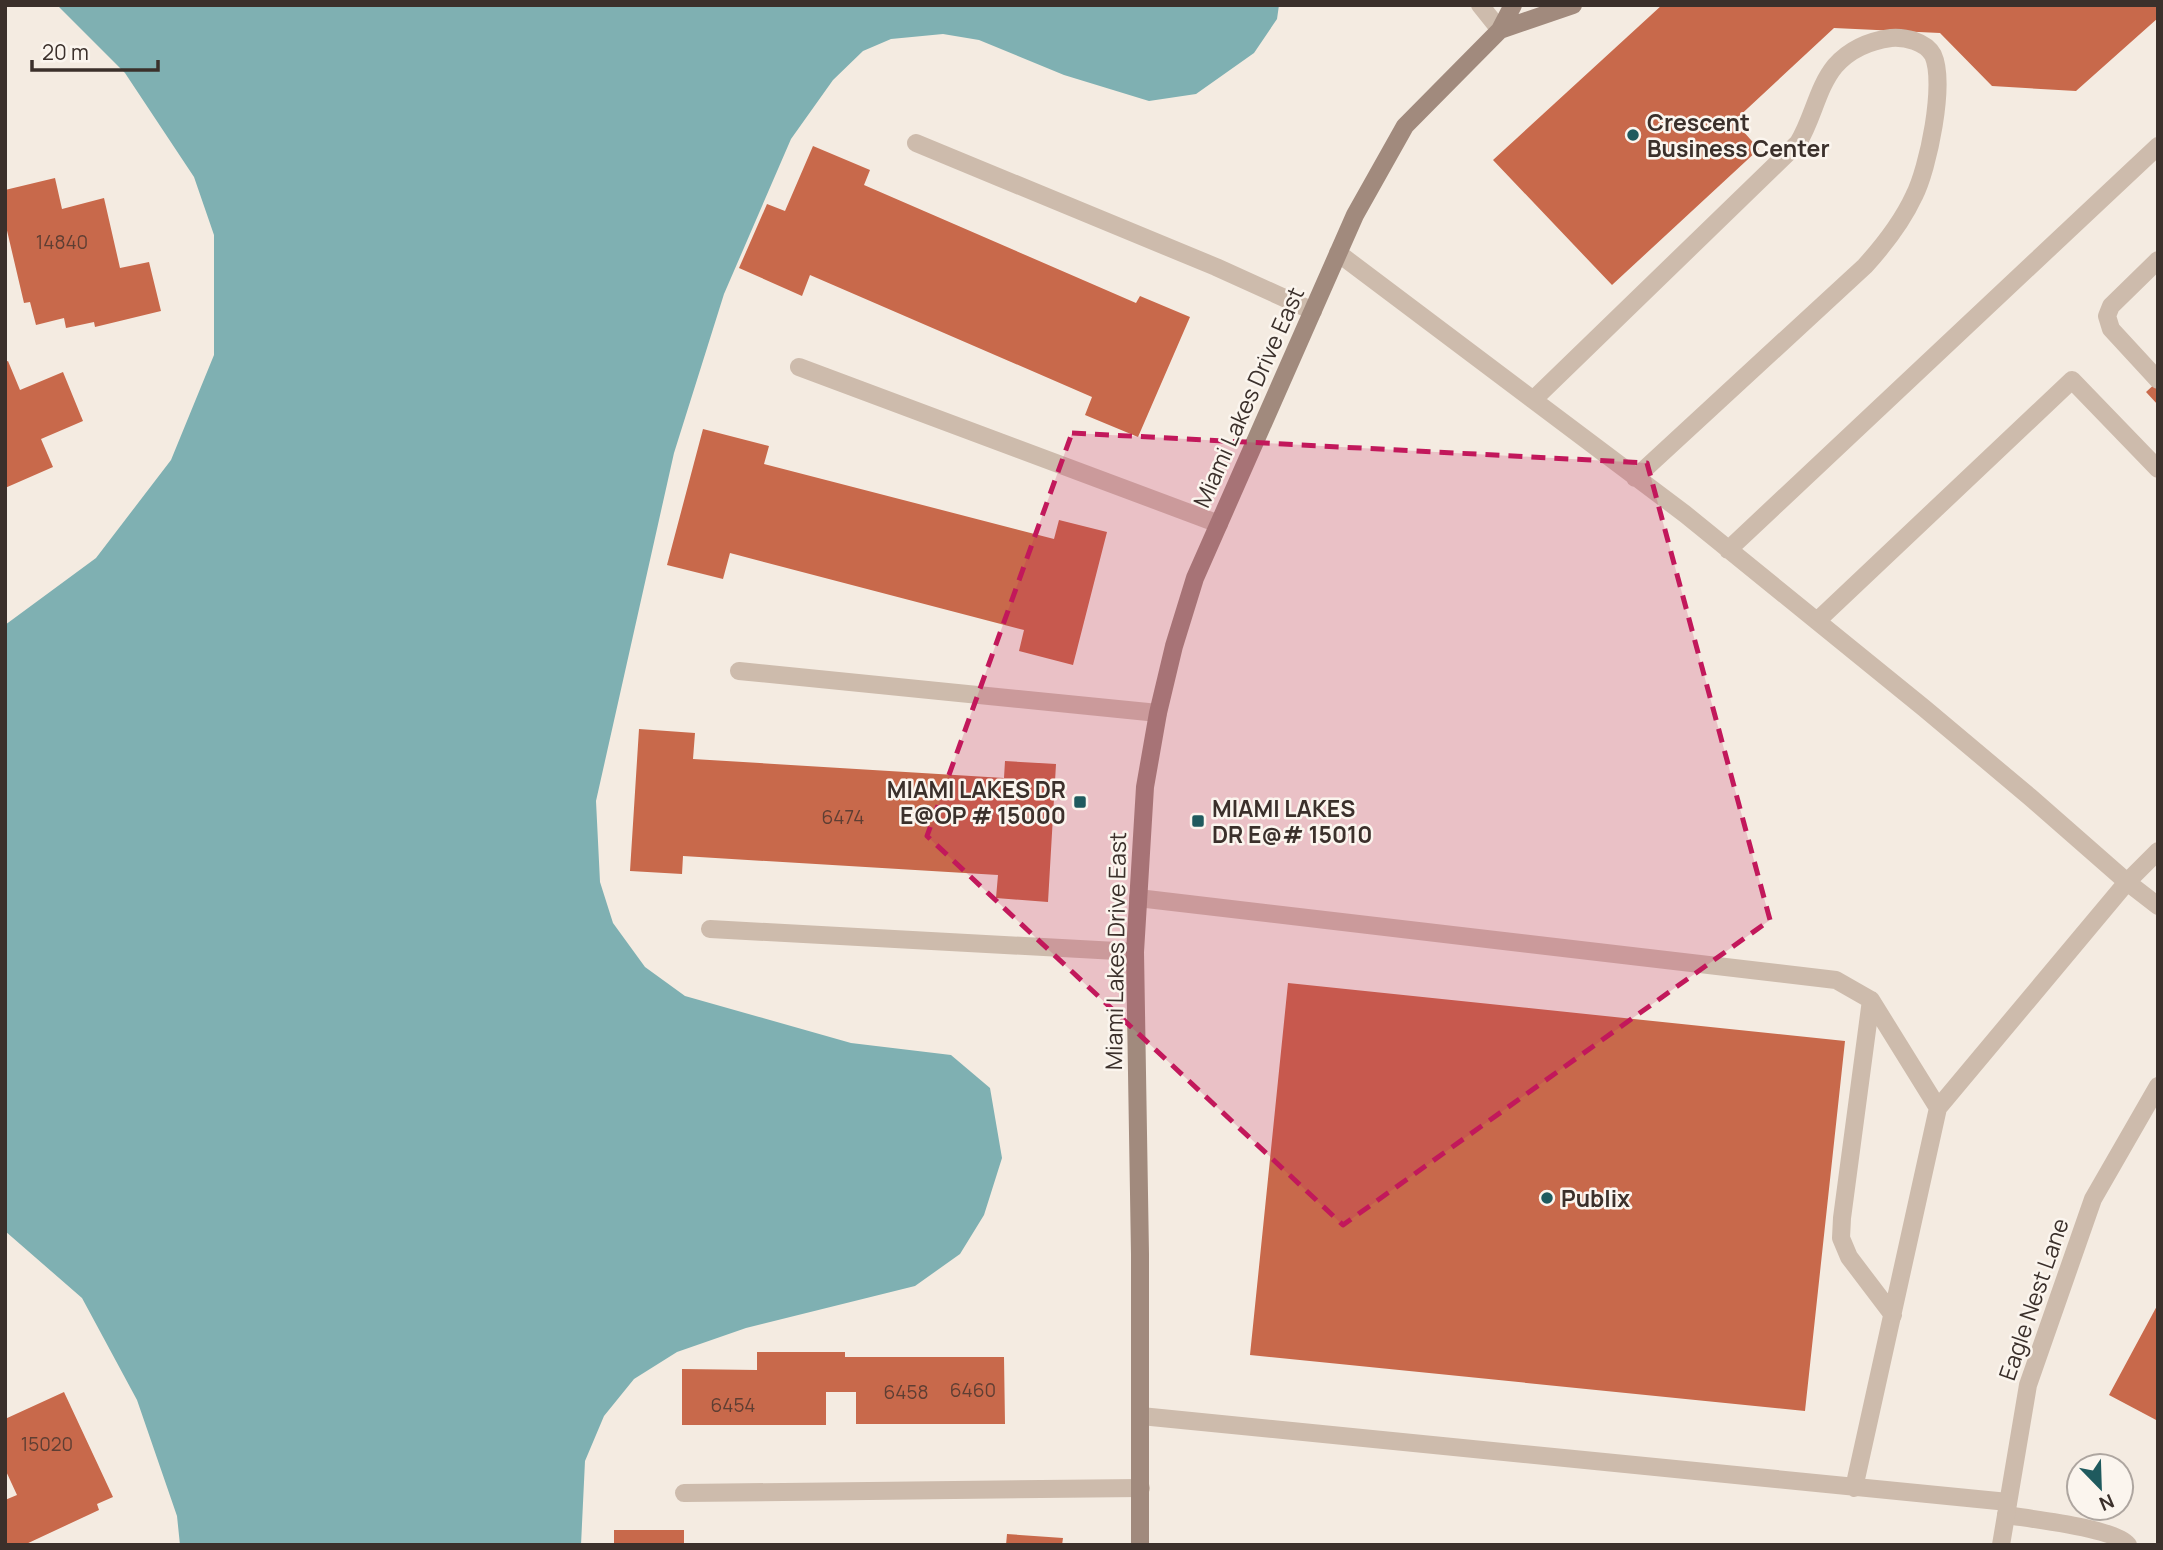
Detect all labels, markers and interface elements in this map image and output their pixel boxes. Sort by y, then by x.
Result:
scale bar [32,28,158,72]
text: 20 m [42,38,89,66]
place label: Crescent Business Center [1647,106,1830,164]
marker: Crescent Business Center [1625,127,1641,143]
house number: 14840 [36,229,88,255]
street label: Miami Lakes Drive East [1185,282,1311,512]
place label: MIAMI LAKES DR E@OP # 15000 [887,773,1066,831]
place label: MIAMI LAKES DR E@# 15010 [1212,792,1372,850]
marker: MIAMI LAKES DR E@OP # 15000 [1072,794,1088,810]
house number: 6474 [822,804,864,830]
marker: MIAMI LAKES DR E@# 15010 [1190,813,1206,829]
street label: Miami Lakes Drive East [1097,832,1133,1070]
place label: Publix [1561,1182,1630,1214]
marker: Publix [1539,1190,1555,1206]
street label: Eagle Nest Lane [1990,1214,2076,1384]
house number: 6460 [950,1377,996,1403]
house number: 6458 [884,1379,929,1405]
house number: 6454 [710,1392,756,1418]
house number: 15020 [21,1431,73,1457]
north arrow [2065,1452,2135,1522]
text: N [2095,1488,2118,1517]

